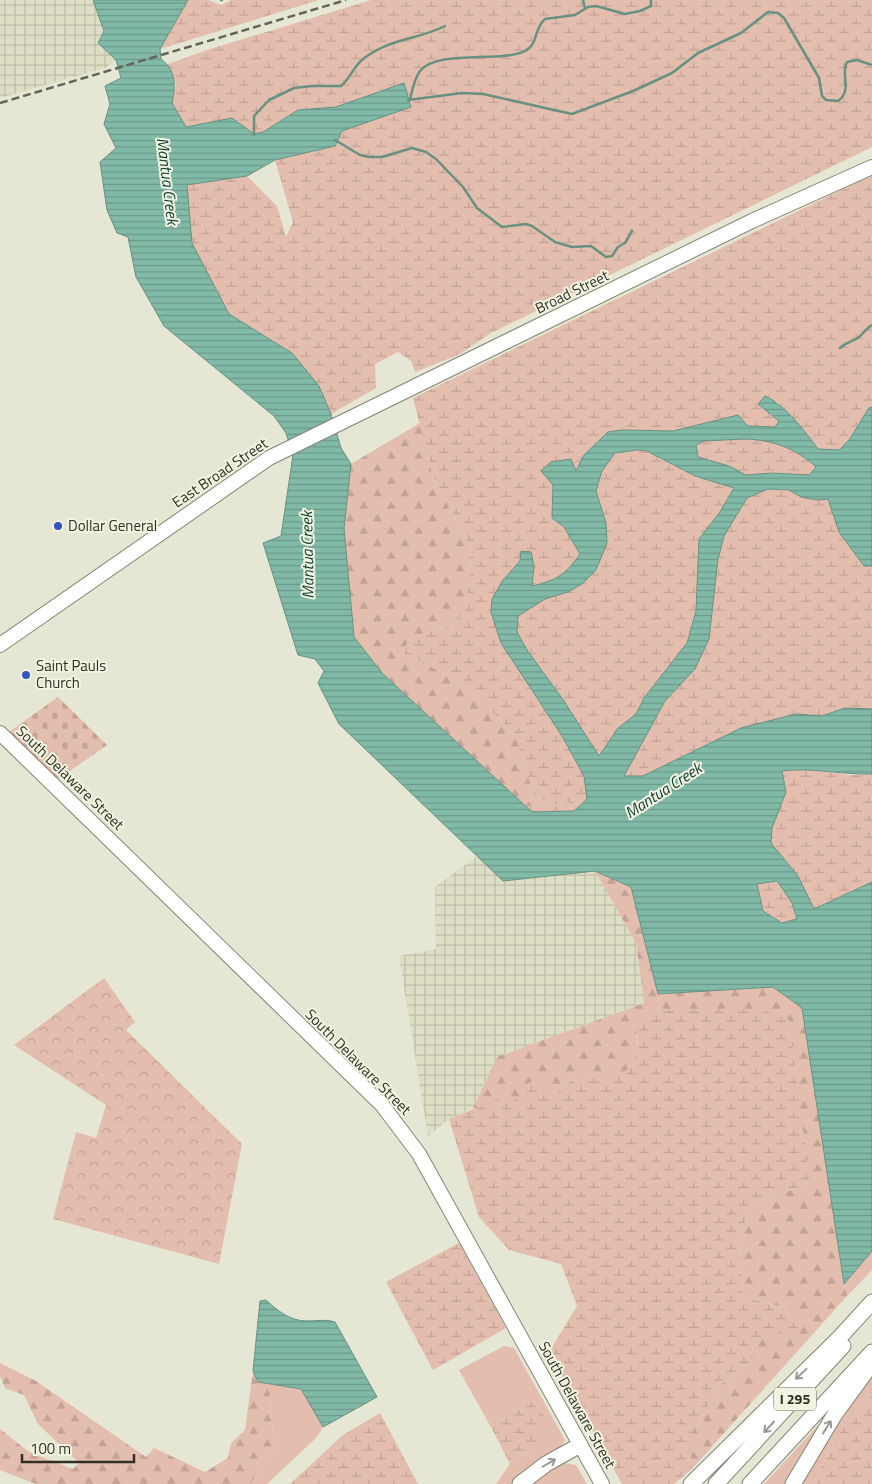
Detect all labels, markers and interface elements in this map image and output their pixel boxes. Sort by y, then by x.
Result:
water label: Mantua Creek [151,136,185,228]
street label: Broad Street [531,263,613,319]
street label: East Broad Street [167,432,273,513]
water label: Mantua Creek [294,509,320,599]
place label: Dollar General [68,514,157,537]
marker: Dollar General [52,520,64,532]
place label: Saint Pauls Church [36,654,106,694]
marker: Saint Pauls Church [20,669,32,681]
street label: South Delaware Street [11,720,130,836]
water label: Mantua Creek [620,755,708,824]
street label: South Delaware Street [300,1003,417,1121]
street label: South Delaware Street [533,1337,622,1473]
one-way arrow [795,1368,807,1380]
road number: I 295 [774,1388,816,1410]
one-way arrow [763,1421,775,1433]
one-way arrow [822,1421,832,1435]
scale bar [22,1432,135,1464]
text: 100 m [30,1437,71,1460]
one-way arrow [542,1457,556,1467]

